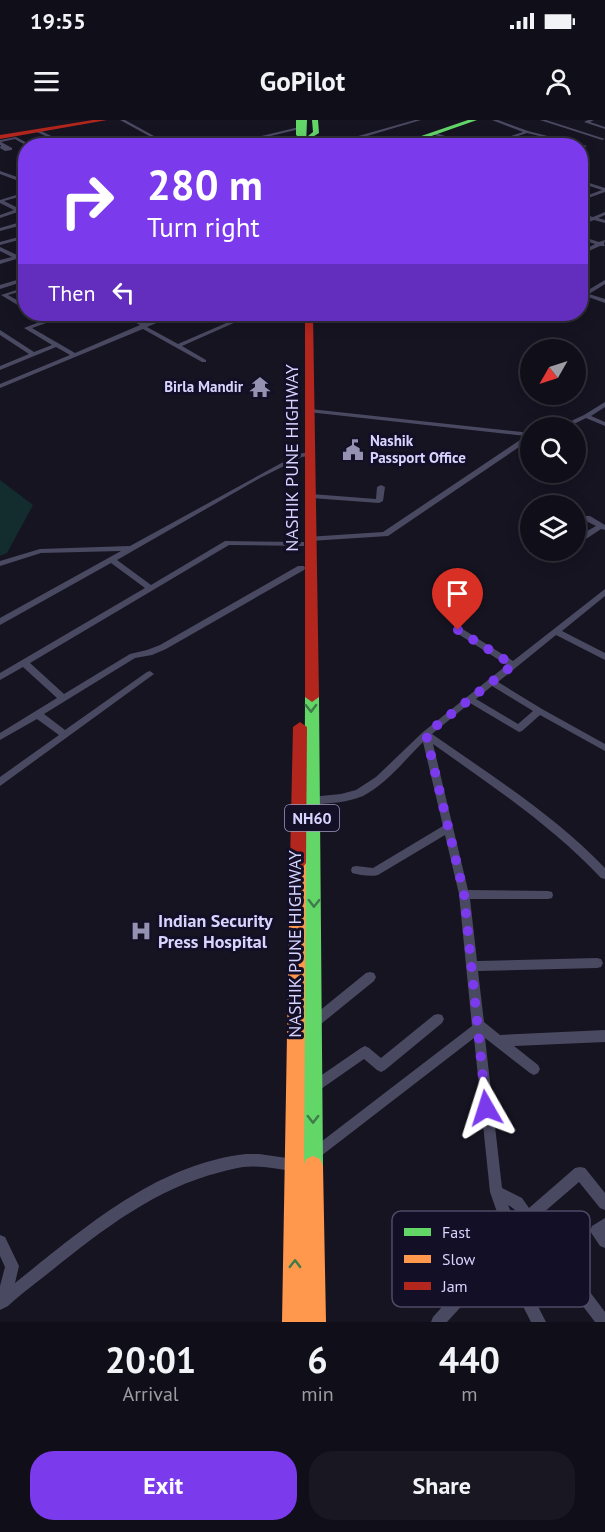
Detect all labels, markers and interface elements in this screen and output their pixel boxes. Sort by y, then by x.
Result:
text: 19:55 [30,7,86,35]
text: GoPilot [260,64,345,98]
icon: menu [30,65,63,98]
icon: person [542,65,575,98]
text: 280 m [147,157,263,212]
icon: right [48,162,126,240]
text: Turn right [147,210,260,244]
icon: left [107,276,140,309]
text: Then [48,279,95,307]
north arrow [520,339,586,405]
map controls [520,339,586,561]
street label: NASHIK PUNE HIGHWAY [280,364,303,552]
temple icon: Birla Mandir [248,375,272,399]
place label: Birla Mandir [164,377,244,396]
button: search [520,417,586,483]
place label: Nashik Passport Office [370,431,466,467]
public building icon: Nashik Passport Office [341,438,365,462]
button: layers [520,495,586,561]
pin [432,568,483,630]
icon: arrive [441,577,474,610]
one-way arrow [305,703,318,712]
road number: NH60 [285,805,339,831]
street label: NASHIK PUNE HIGHWAY [283,850,306,1038]
one-way arrow [308,898,320,907]
place label: Indian Security Press Hospital [158,909,273,953]
hospital icon: Indian Security Press Hospital [129,919,153,943]
position arrow [454,1076,518,1140]
one-way arrow [307,1114,319,1123]
legend [392,1211,590,1307]
text: Fast [442,1222,471,1242]
text: Slow [442,1249,476,1269]
one-way arrow [288,1259,301,1268]
text: Jam [441,1276,468,1296]
text: 20:01 [105,1336,196,1383]
text: 6 [307,1336,328,1383]
text: 440 [439,1336,500,1383]
text: Arrival [123,1381,179,1407]
text: min [301,1381,334,1407]
text: m [461,1381,478,1407]
button: Exit [30,1451,297,1520]
button: Share [309,1451,575,1520]

